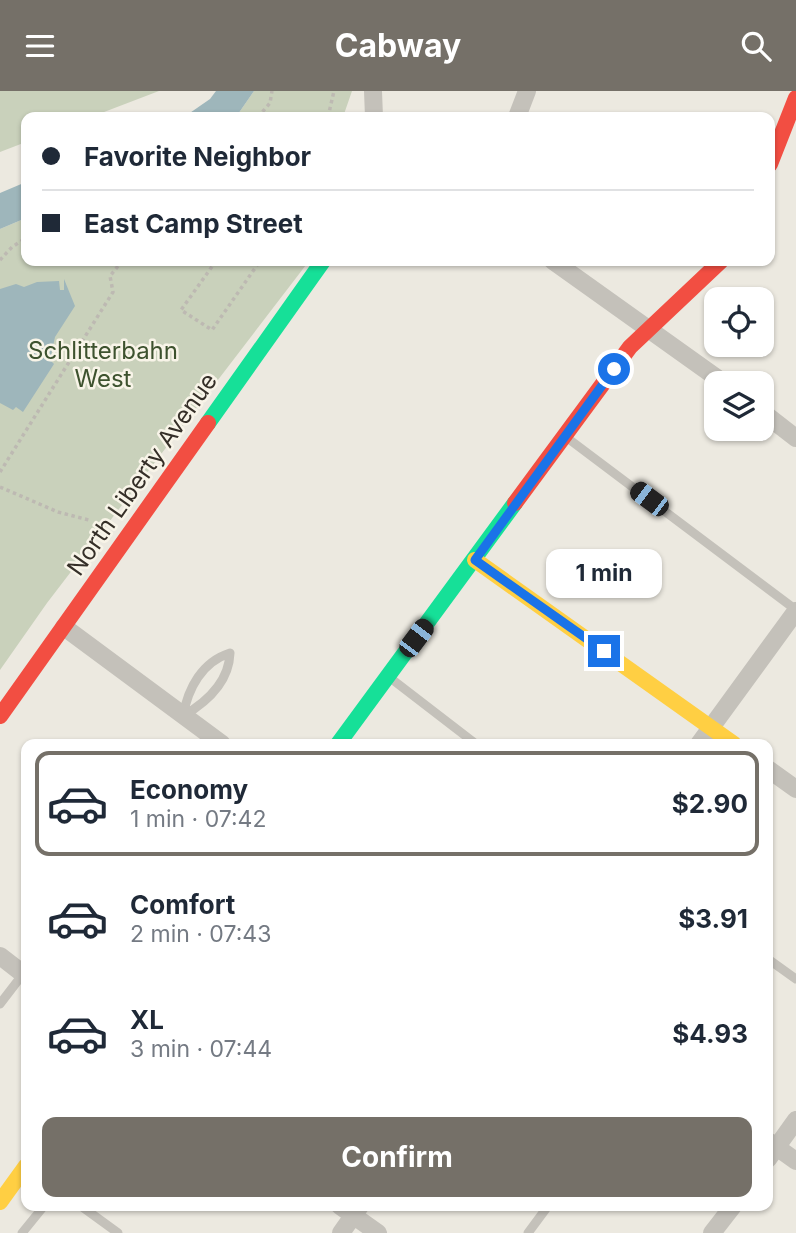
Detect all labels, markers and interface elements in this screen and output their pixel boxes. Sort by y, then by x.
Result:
text: Cabway [335,26,461,65]
icon: menu [21,27,59,65]
icon: search [737,27,775,65]
text: Favorite Neighbor [84,141,311,172]
text: East Camp Street [84,208,303,239]
map controls [704,287,774,441]
button: locate [704,287,774,357]
park label: Schlitterbahn West [28,336,178,393]
route start [598,353,630,385]
street label: North Liberty Avenue [61,367,223,581]
button: layers [704,371,774,441]
car [626,478,673,520]
callout: 1 min [546,549,662,599]
text: 1 min [576,559,632,587]
car [395,615,438,661]
route end [588,635,620,667]
icon: car [46,772,109,835]
text: Economy [130,774,248,805]
text: $2.90 [672,788,748,819]
text: 1 min · 07:42 [130,805,267,833]
icon: car [46,887,109,950]
text: Comfort [130,889,235,920]
text: $3.91 [678,903,748,934]
text: 2 min · 07:43 [130,920,271,948]
icon: car [46,1002,109,1065]
text: XL [130,1004,164,1035]
text: $4.93 [672,1018,748,1049]
text: 3 min · 07:44 [130,1035,272,1063]
button: Confirm [42,1117,752,1197]

